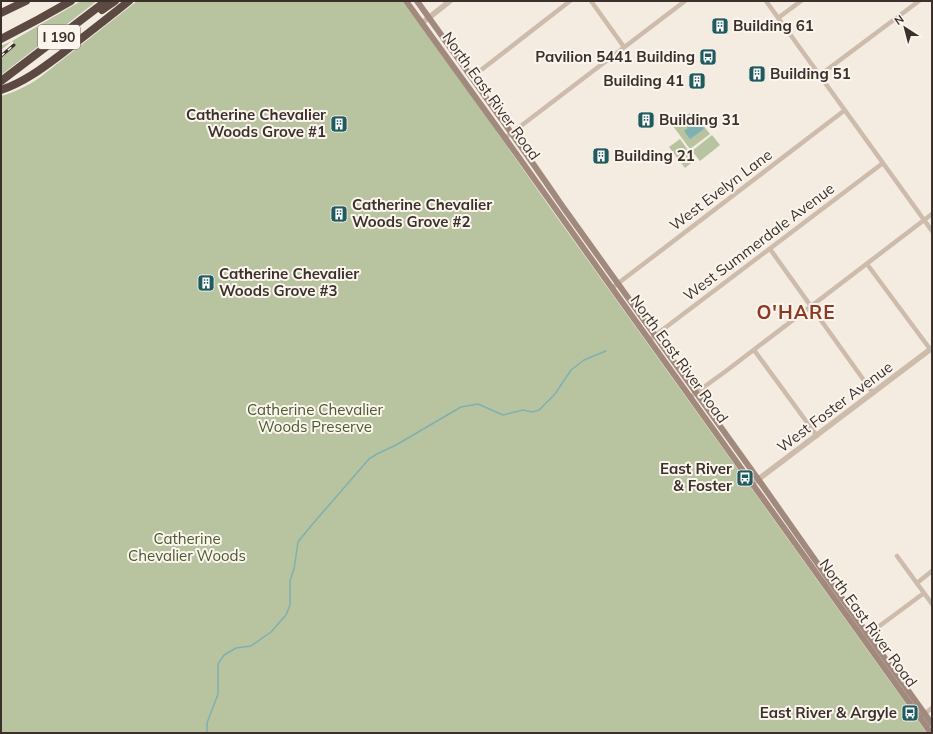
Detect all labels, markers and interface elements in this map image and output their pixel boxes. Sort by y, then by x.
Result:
north arrow [885,8,925,48]
text: N [892,12,907,28]
building icon: Building 61 [710,16,730,36]
place label: Building 61 [733,16,814,35]
road number: I 190 [38,25,80,49]
street label: North East River Road [438,28,544,164]
place label: Pavilion 5441 Building [535,47,695,66]
bus stop icon: Pavilion 5441 Building [698,47,718,67]
building icon: Building 51 [747,64,767,84]
place label: Building 51 [770,64,851,83]
place label: Building 41 [603,71,684,90]
building icon: Building 41 [687,71,707,91]
place label: Catherine Chevalier Woods Grove #1 [186,105,326,141]
building icon: Building 31 [636,110,656,130]
place label: Building 31 [659,110,740,129]
building icon: Catherine Chevalier Woods Grove #1 [329,114,349,134]
street label: West Evelyn Lane [666,145,776,234]
building icon: Building 21 [591,146,611,166]
place label: Building 21 [614,146,695,165]
street label: West Summerdale Avenue [679,179,838,305]
place label: Catherine Chevalier Woods Grove #2 [352,195,492,231]
building icon: Catherine Chevalier Woods Grove #2 [329,204,349,224]
place label: Catherine Chevalier Woods Grove #3 [219,264,359,300]
building icon: Catherine Chevalier Woods Grove #3 [196,273,216,293]
street label: North East River Road [626,291,732,427]
district label: O'HARE [756,300,836,324]
street label: West Foster Avenue [773,357,896,456]
park label: Catherine Chevalier Woods Preserve [247,400,383,436]
place label: East River & Foster [660,459,732,495]
bus stop icon: East River & Foster [735,468,755,488]
park label: Catherine Chevalier Woods [128,529,246,565]
street label: North East River Road [815,555,921,691]
place label: East River & Argyle [760,703,897,722]
bus stop icon: East River & Argyle [900,703,920,723]

